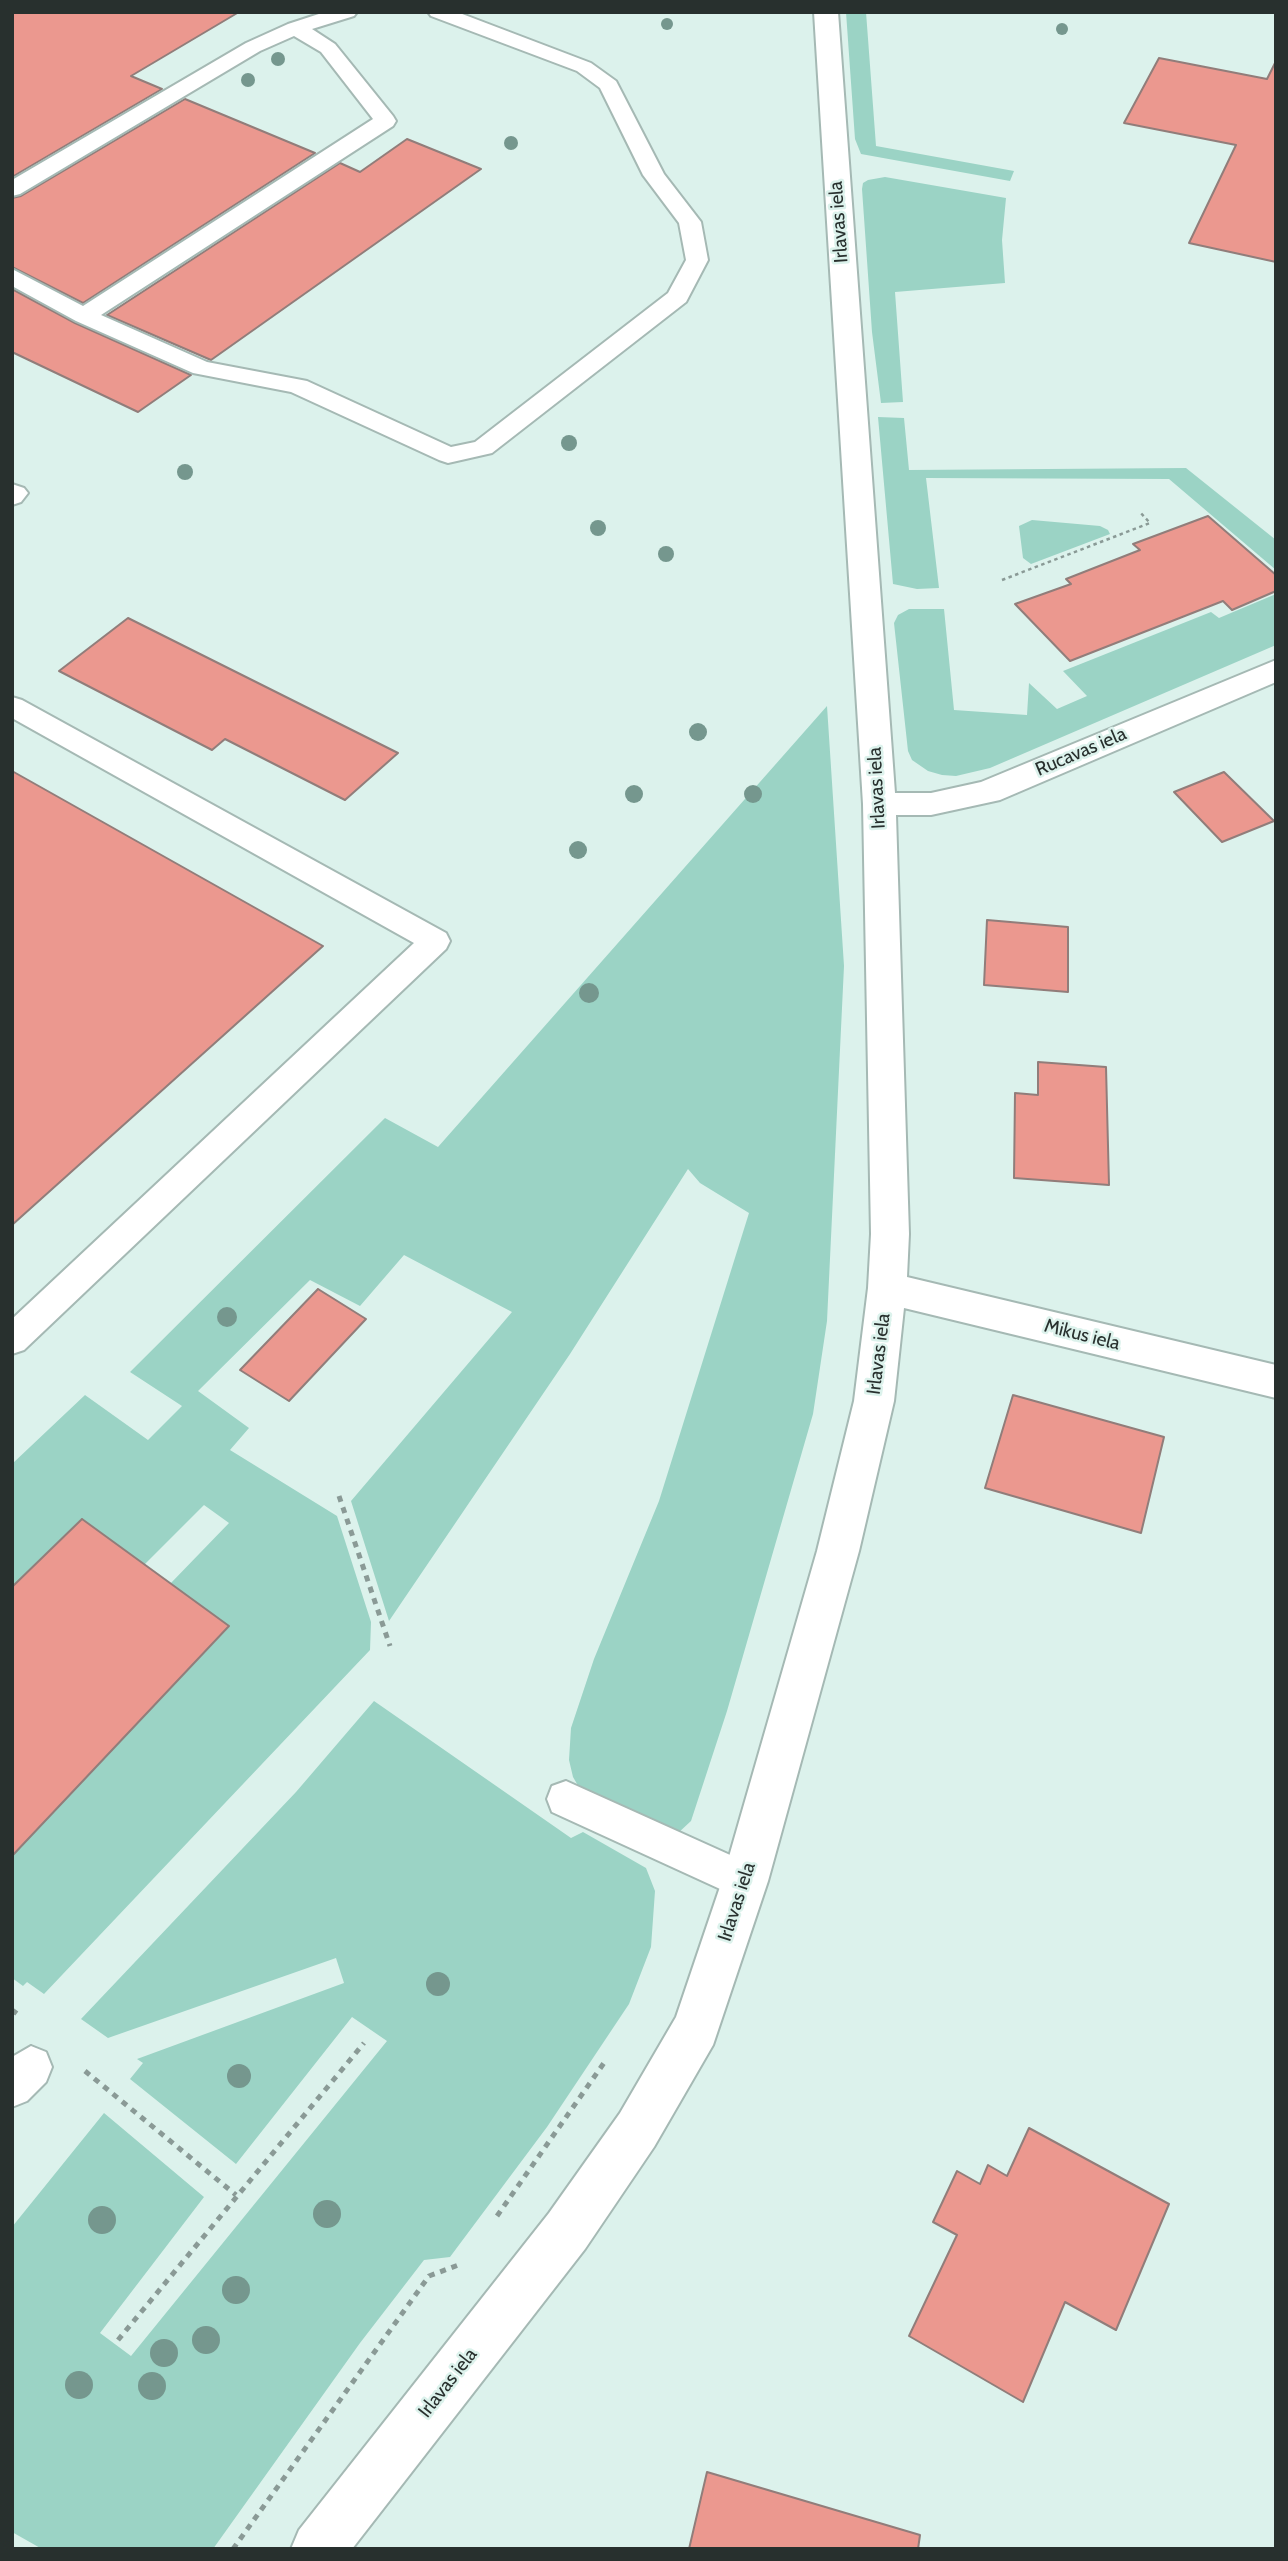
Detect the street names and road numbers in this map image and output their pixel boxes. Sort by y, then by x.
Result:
street label: Irlavas iela [825,180,853,264]
street label: Rucavas iela [1032,723,1130,781]
street label: Irlavas iela [863,747,891,829]
street label: Irlavas iela [863,1312,895,1396]
street label: Mikus iela [1042,1315,1122,1355]
street label: Irlavas iela [714,1860,760,1944]
street label: Irlavas iela [414,2344,482,2422]

